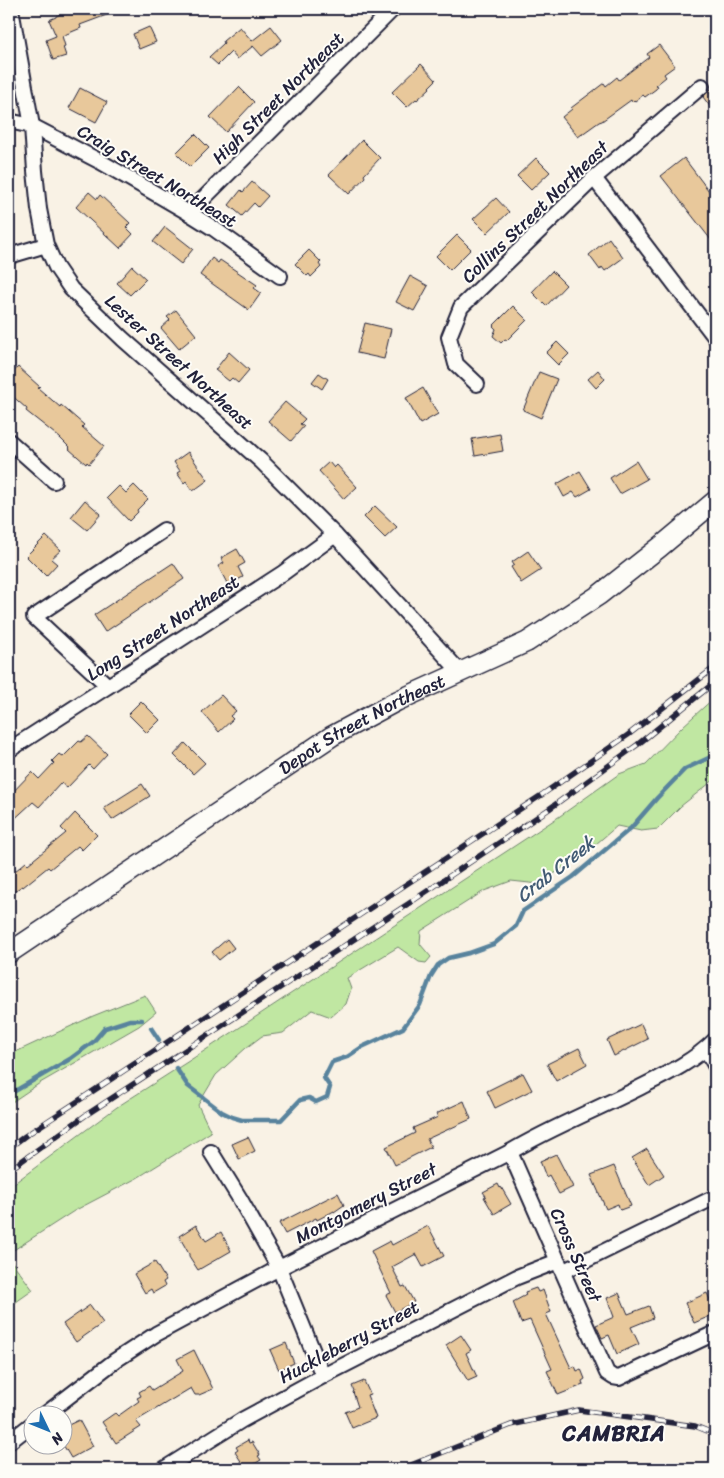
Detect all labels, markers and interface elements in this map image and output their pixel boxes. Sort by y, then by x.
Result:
street label: High Street Northeast [204,24,352,172]
street label: Craig Street Northeast [71,115,243,237]
street label: Collins Street Northeast [454,132,617,291]
street label: Lester Street Northeast [97,286,261,438]
street label: Long Street Northeast [80,566,246,690]
street label: Depot Street Northeast [272,665,451,784]
water label: Crab Creek [509,826,604,911]
street label: Montgomery Street [289,1153,443,1253]
street label: Cross Street [541,1203,611,1308]
street label: Huckleberry Street [273,1291,425,1393]
north arrow [22,1406,72,1456]
district label: CAMBRIA [561,1414,666,1453]
text: N [44,1426,70,1451]

